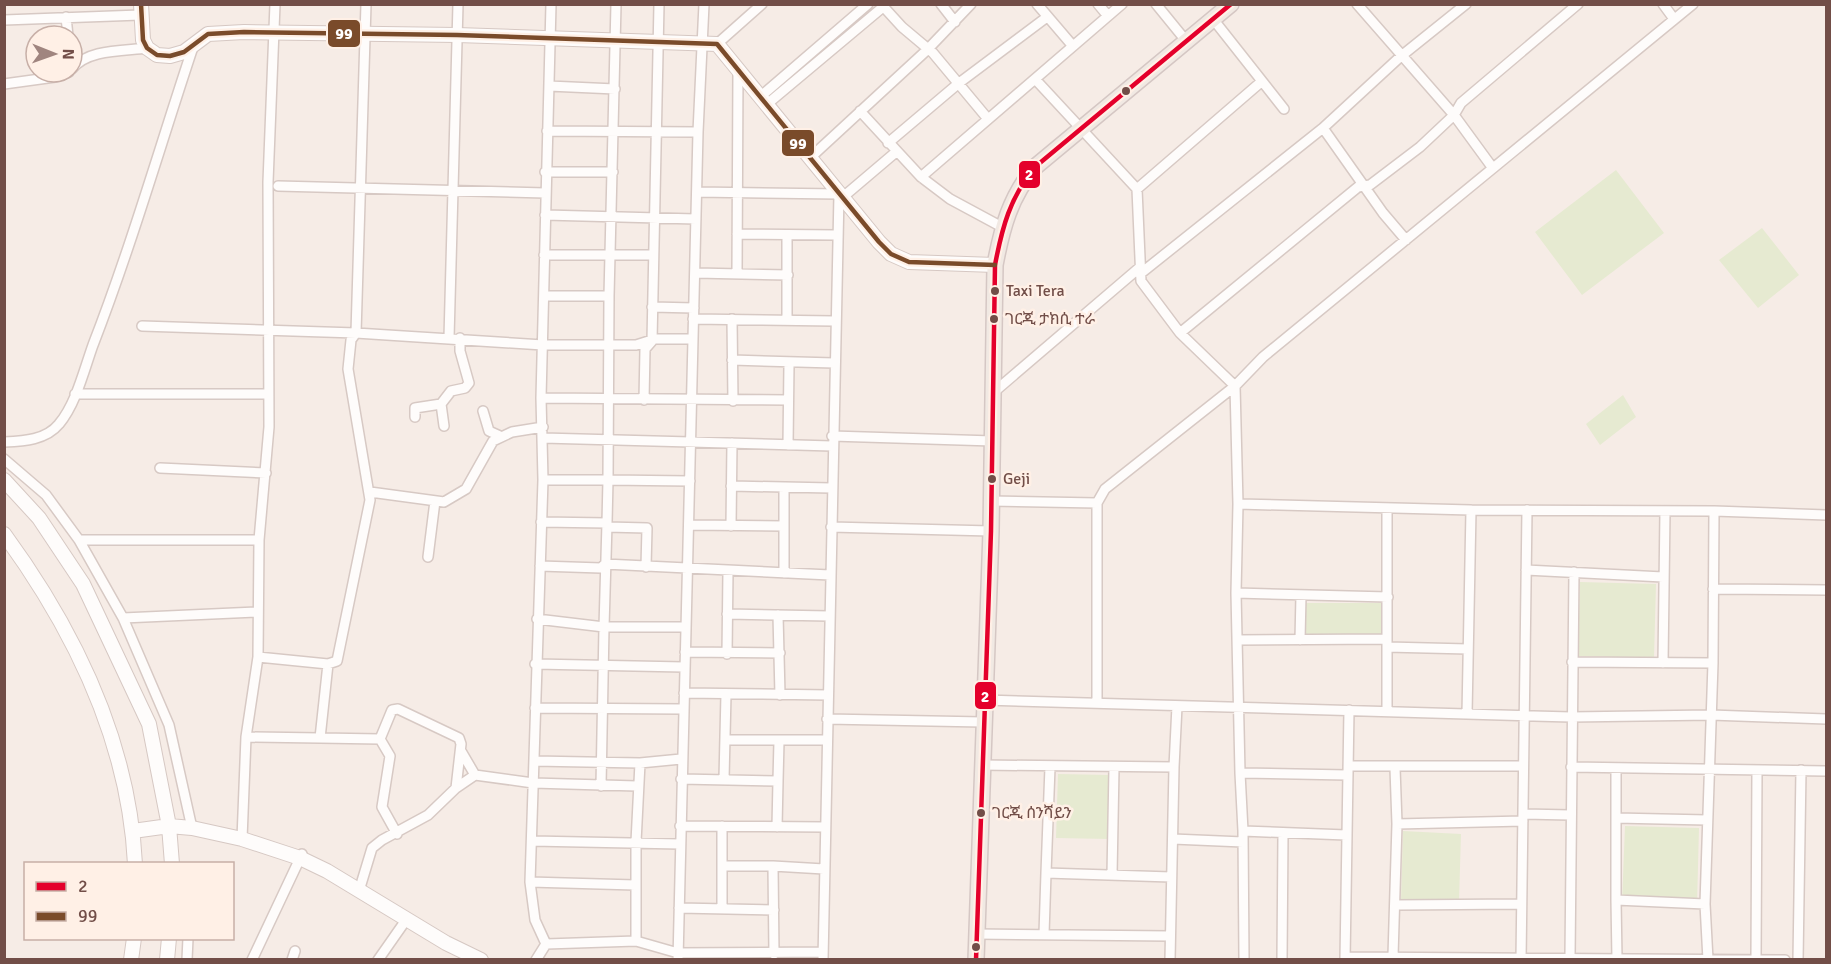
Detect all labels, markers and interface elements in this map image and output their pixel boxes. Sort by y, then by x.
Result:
line badge: 99 [327,19,361,48]
north arrow [24,24,84,84]
text: 99 [335,24,353,44]
text: N [58,49,78,60]
unlabelled marker [1120,85,1132,97]
line badge: 99 [781,129,815,157]
text: 99 [789,134,807,154]
line badge: 2 [1018,160,1041,189]
text: 2 [1025,165,1033,185]
place label: Taxi Tera [1006,281,1065,301]
marker: Taxi Tera [989,285,1001,297]
place label: ገርጂ ታክሲ ተራ [1005,309,1096,329]
marker: ገርጂ ታክሲ ተራ [988,313,1000,325]
place label: Geji [1003,469,1030,489]
marker: Geji [986,473,998,485]
line badge: 2 [974,681,997,710]
text: 2 [981,687,989,707]
place label: ገርጂ ሰንሻይን [992,803,1072,823]
marker: ገርጂ ሰንሻይን [975,807,987,819]
legend [24,862,234,940]
text: 2 [78,875,88,897]
text: 99 [78,905,97,927]
unlabelled marker [970,941,982,953]

